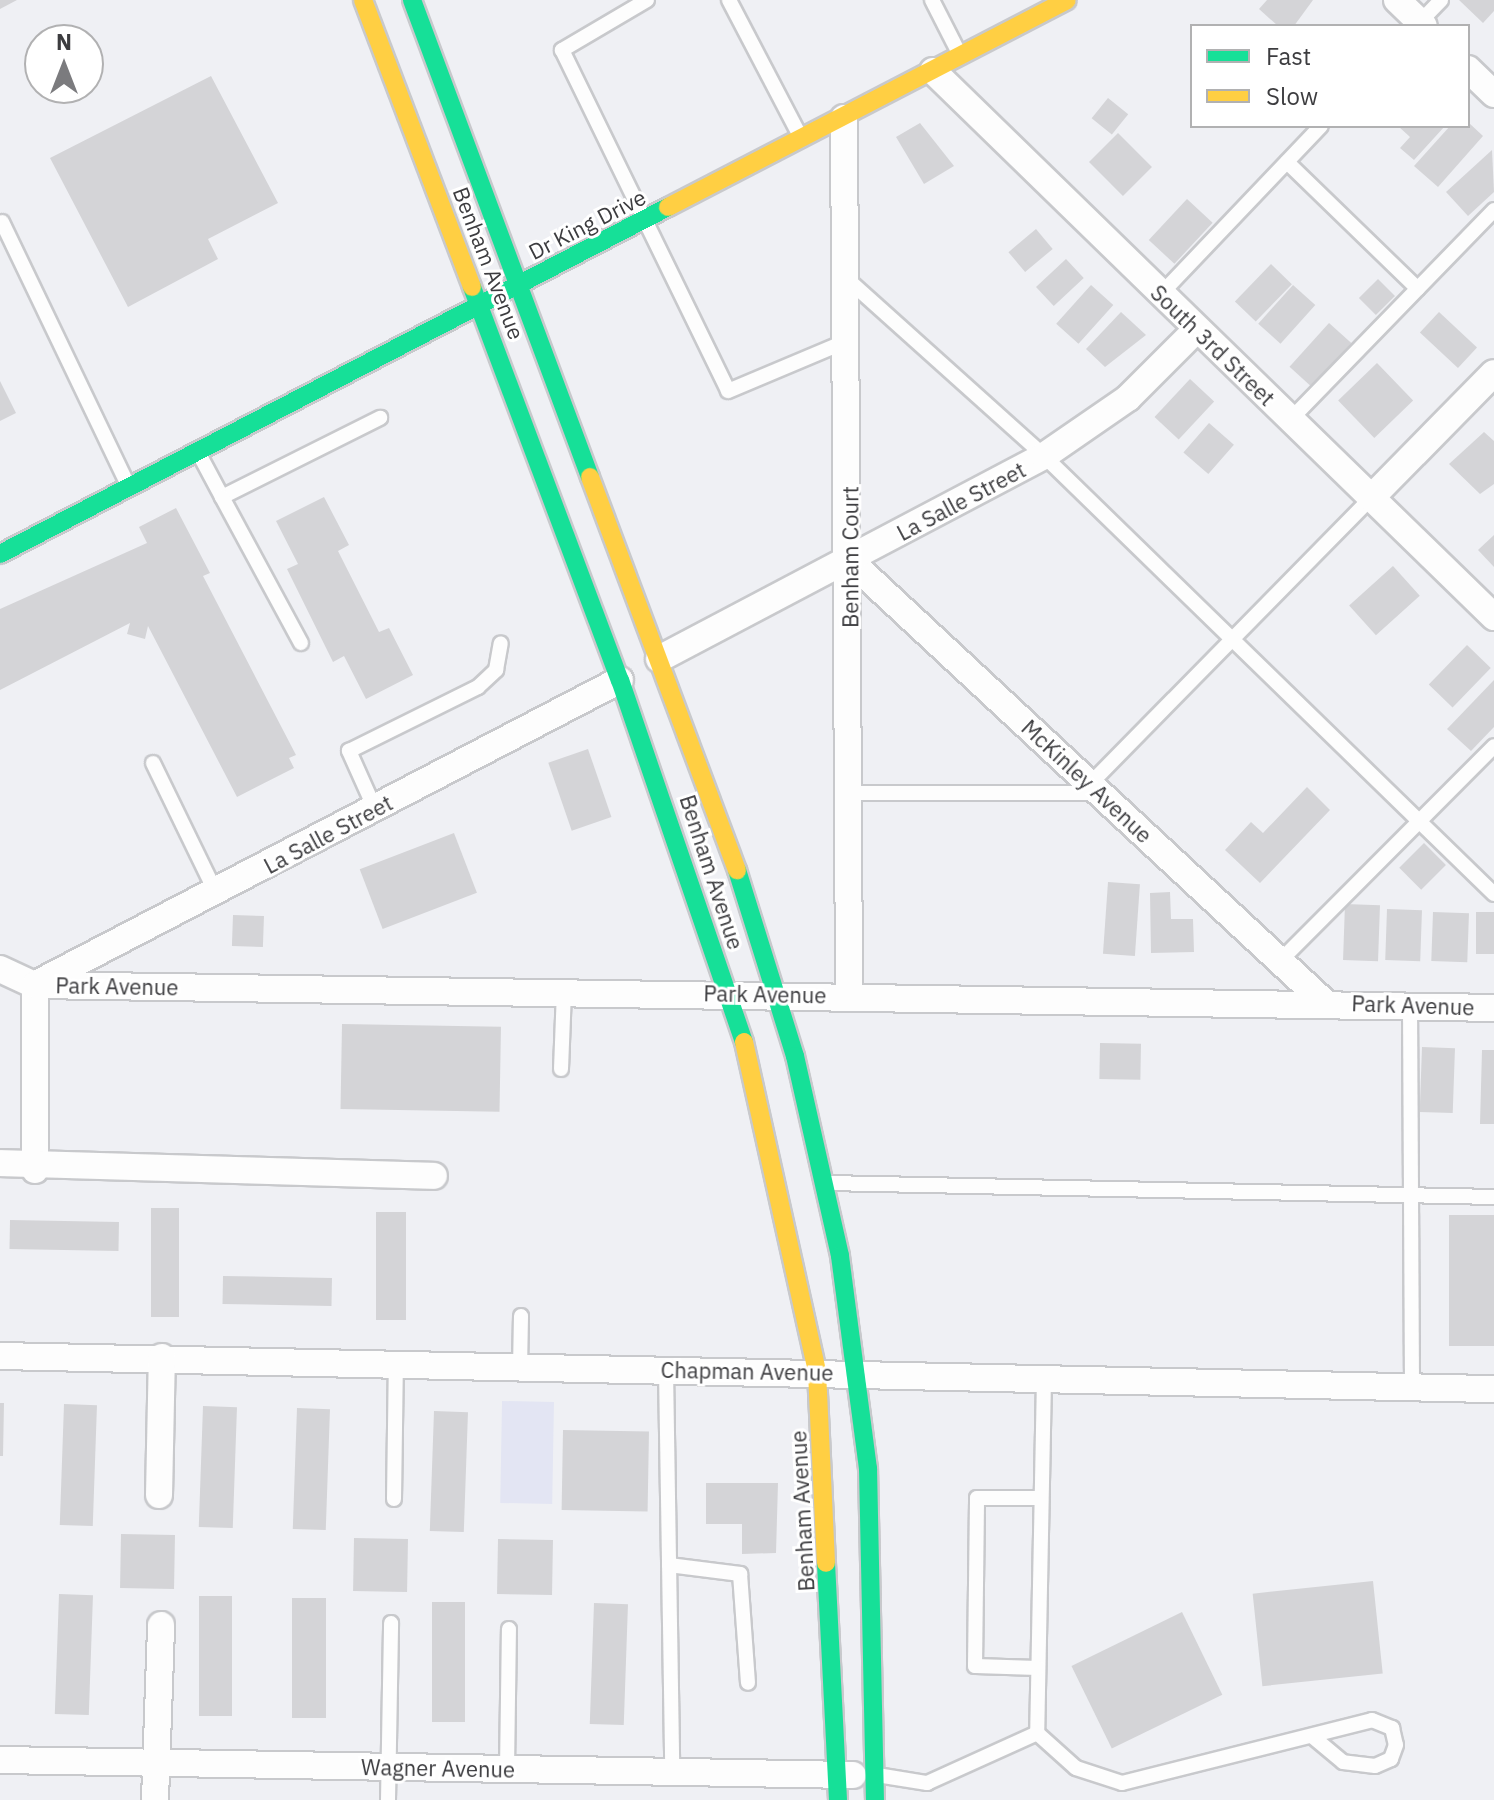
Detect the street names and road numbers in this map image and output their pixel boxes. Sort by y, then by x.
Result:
street label: Benham Avenue [448,183,530,343]
street label: Dr King Drive [524,183,650,265]
street label: South 3rd Street [1145,279,1281,411]
street label: La Salle Street [892,456,1030,546]
street label: Benham Court [837,486,863,628]
street label: McKinley Avenue [1016,714,1158,848]
street label: La Salle Street [259,789,397,879]
street label: Benham Avenue [675,791,749,953]
street label: Park Avenue [55,972,179,1000]
street label: Park Avenue [703,980,827,1008]
street label: Park Avenue [1351,990,1475,1020]
street label: Chapman Avenue [660,1356,834,1386]
street label: Benham Avenue [785,1430,819,1592]
street label: Wagner Avenue [361,1753,515,1783]

